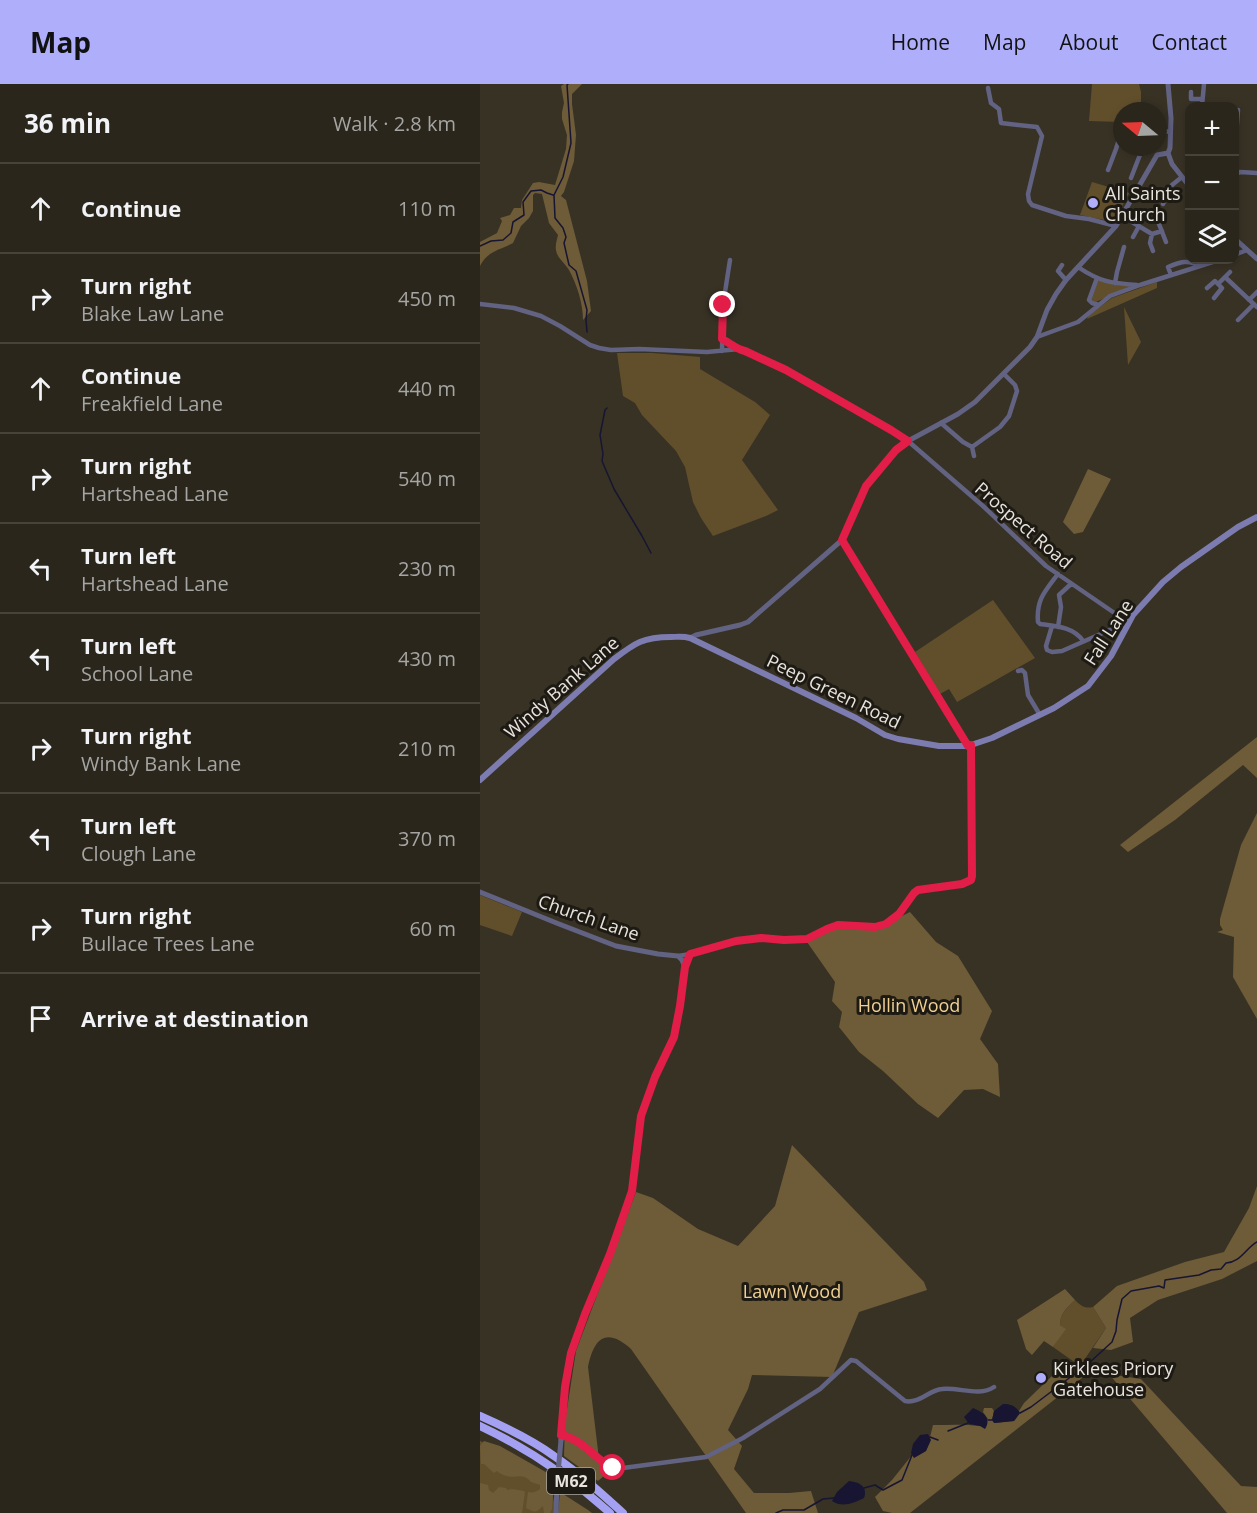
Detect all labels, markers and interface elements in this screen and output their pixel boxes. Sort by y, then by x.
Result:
text: Map [30,23,91,61]
text: Home [891,28,950,56]
text: Map [983,28,1026,56]
text: About [1059,28,1119,56]
text: Contact [1152,28,1227,56]
north arrow [1113,102,1167,156]
map controls [1185,102,1239,264]
button: + [1185,102,1239,156]
text: 36 min [24,105,111,141]
text: Walk · 2.8 km [333,110,456,137]
button: − [1185,156,1239,210]
place label: All Saints Church [1105,181,1181,226]
icon: ahead [24,192,57,225]
text: Continue [81,193,181,223]
text: 110 m [398,195,456,222]
marker: All Saints Church [1086,196,1100,210]
button: layers [1185,210,1239,264]
text: Turn right [81,270,192,300]
icon: right [24,282,57,315]
text: 450 m [398,285,456,312]
route end [709,291,735,317]
text: Blake Law Lane [81,300,224,327]
text: Continue [81,360,181,390]
icon: ahead [24,372,57,405]
text: 440 m [398,375,456,402]
text: Freakfield Lane [81,390,223,417]
text: Turn right [81,450,192,480]
icon: right [24,462,57,495]
text: 540 m [398,465,456,492]
street label: Prospect Road [970,476,1078,574]
text: Hartshead Lane [81,480,229,507]
text: Turn left [81,540,176,570]
icon: left [24,552,57,585]
text: 230 m [398,555,456,582]
text: Hartshead Lane [81,570,229,597]
street label: Fall Lane [1078,595,1138,669]
text: Turn left [81,630,176,660]
street label: Windy Bank Lane [499,631,623,743]
icon: left [24,642,57,675]
text: 430 m [398,645,456,672]
street label: Peep Green Road [763,648,905,734]
text: School Lane [81,660,193,687]
text: Turn right [81,720,192,750]
icon: right [24,732,57,765]
text: 210 m [398,735,456,762]
text: Windy Bank Lane [81,750,241,777]
text: Turn left [81,810,176,840]
icon: left [24,822,57,855]
text: 370 m [398,825,456,852]
text: Clough Lane [81,840,196,867]
street label: Church Lane [535,888,643,946]
text: Turn right [81,900,192,930]
icon: right [24,912,57,945]
text: 60 m [409,915,456,942]
text: Bullace Trees Lane [81,930,255,957]
park label: Hollin Wood [858,993,960,1017]
icon: arrive [24,1002,57,1035]
text: Arrive at destination [81,1003,309,1033]
park label: Lawn Wood [743,1279,841,1303]
place label: Kirklees Priory Gatehouse [1053,1356,1174,1401]
marker: Kirklees Priory Gatehouse [1034,1371,1048,1385]
route start [599,1454,625,1480]
road number: M62 [547,1468,595,1494]

